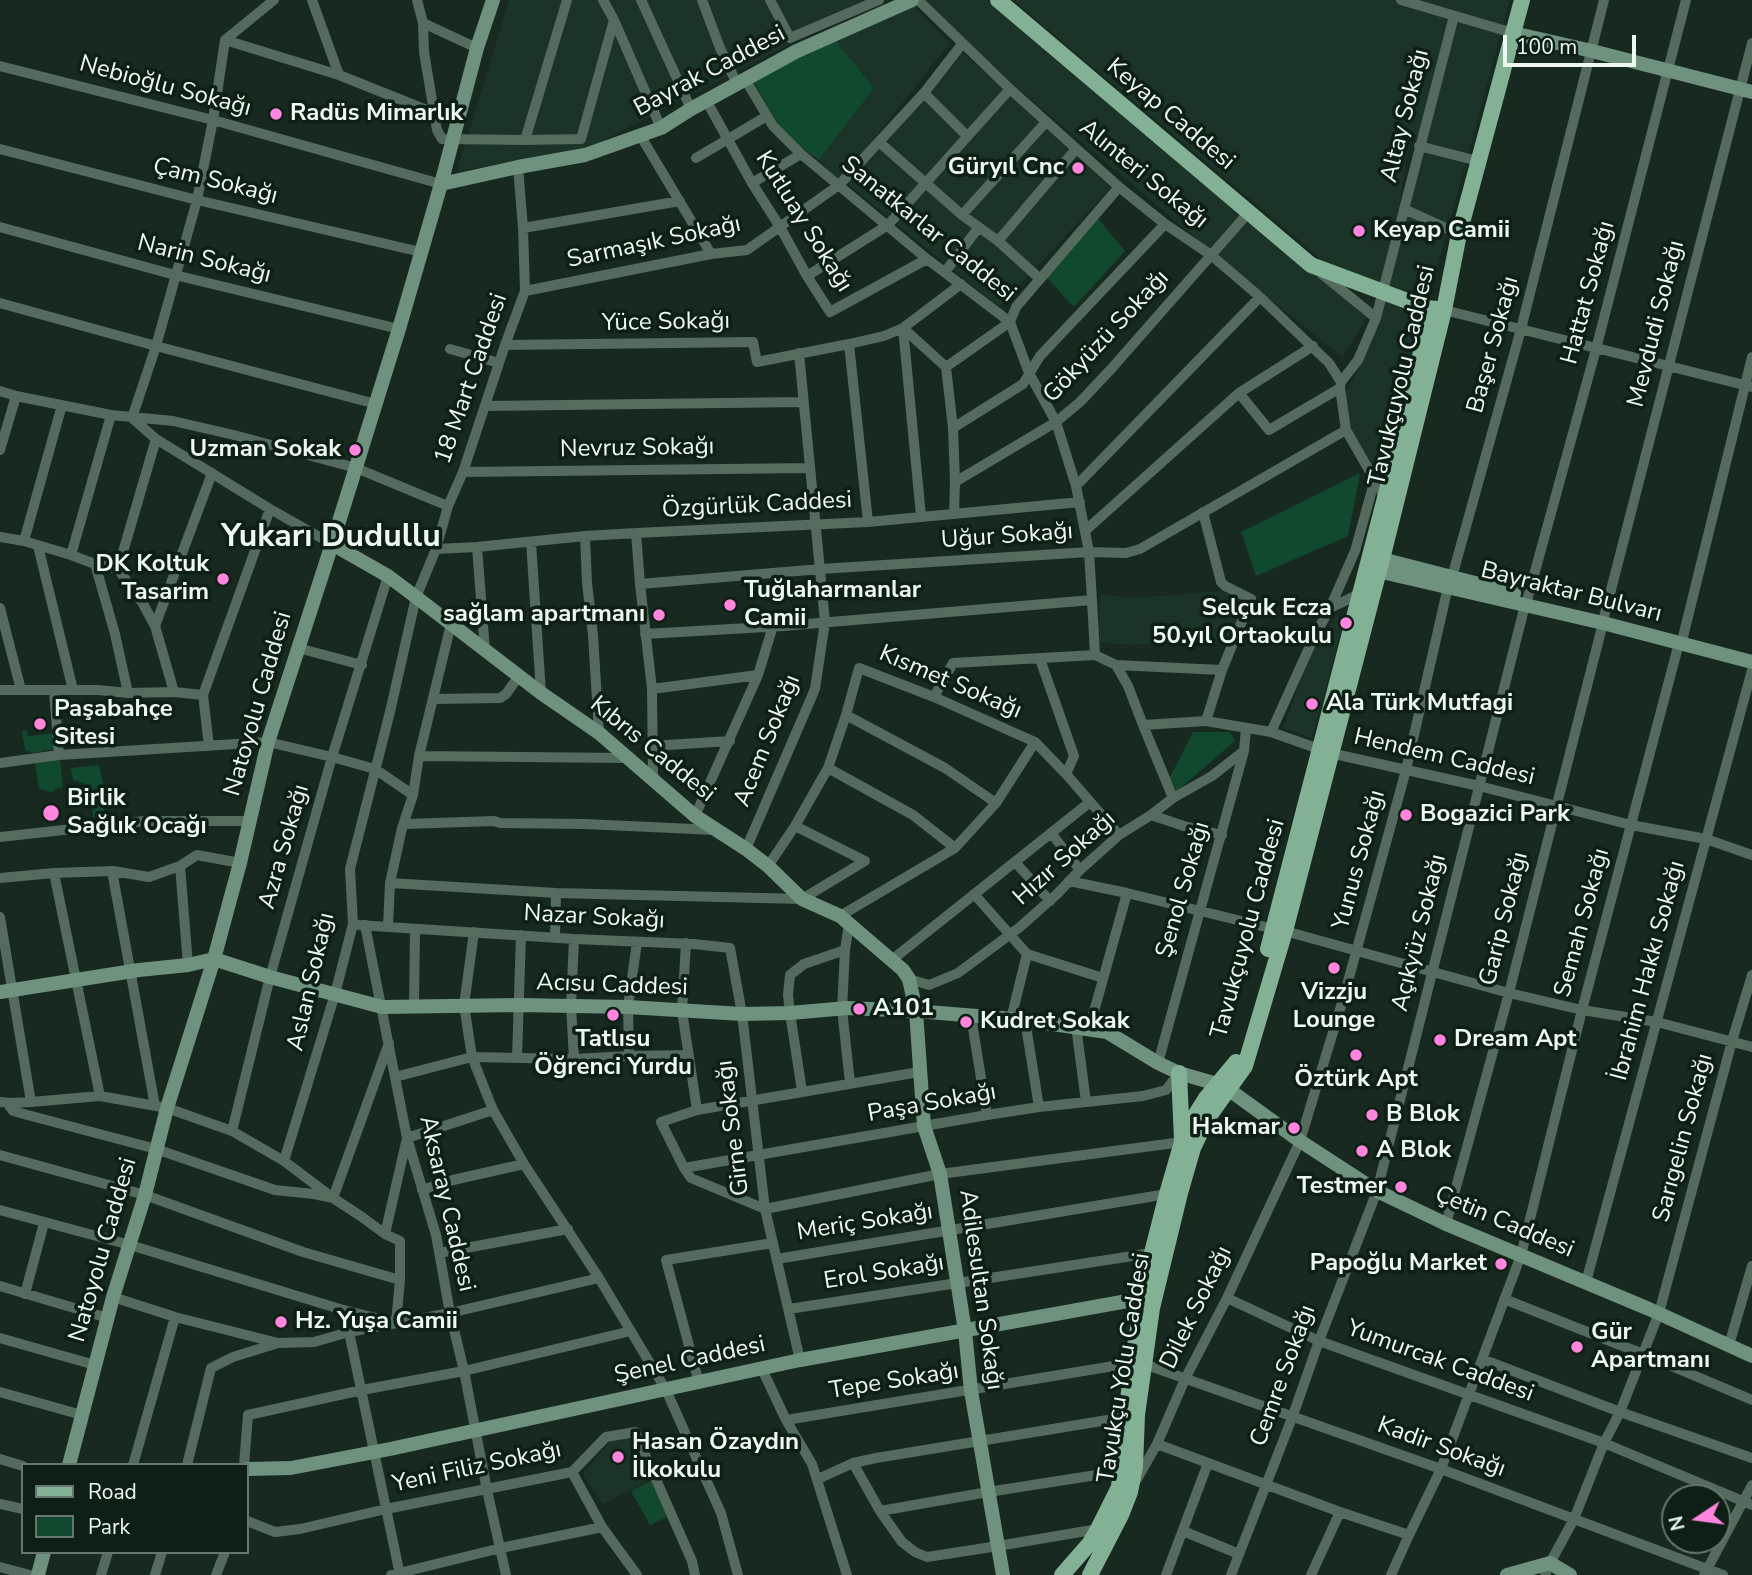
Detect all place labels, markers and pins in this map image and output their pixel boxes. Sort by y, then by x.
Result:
place label: Radüs Mimarlık [290,100,463,128]
marker: Radüs Mimarlık [268,106,284,122]
place label: Güryıl Cnc [948,154,1064,182]
marker: Güryıl Cnc [1070,160,1086,176]
place label: Keyap Camii [1373,217,1510,245]
marker: Keyap Camii [1351,223,1367,239]
place label: Uzman Sokak [190,436,341,464]
marker: Uzman Sokak [347,442,363,458]
place label: DK Koltuk Tasarim [96,551,209,607]
marker: DK Koltuk Tasarim [215,571,231,587]
place label: Tuğlaharmanlar Camii [744,577,921,633]
place label: Selçuk Ecza 50.yıl Ortaokulu [1152,595,1332,651]
marker: Tuğlaharmanlar Camii [722,597,738,613]
place label: sağlam apartmanı [443,601,645,629]
marker: sağlam apartmanı [651,607,667,623]
marker: Selçuk Ecza 50.yıl Ortaokulu [1338,615,1354,631]
place label: Ala Türk Mutfagi [1326,690,1513,718]
place label: Paşabahçe Sitesi [54,696,173,752]
marker: Ala Türk Mutfagi [1304,696,1320,712]
marker: Paşabahçe Sitesi [32,716,48,732]
place label: Birlik Sağlık Ocağı [67,785,207,841]
place label: Bogazici Park [1420,801,1570,829]
marker: Birlik Sağlık Ocağı [41,803,61,823]
marker: Bogazici Park [1398,807,1414,823]
marker: Vizzju Lounge [1326,960,1342,976]
place label: Vizzju Lounge [1293,979,1375,1035]
place label: A101 [873,995,934,1023]
marker: A101 [851,1001,867,1017]
marker: Tatlısu Öğrenci Yurdu [605,1007,621,1023]
place label: Kudret Sokak [980,1008,1130,1036]
marker: Kudret Sokak [958,1014,974,1030]
place label: Tatlısu Öğrenci Yurdu [534,1026,692,1082]
place label: Dream Apt [1454,1026,1577,1054]
marker: Dream Apt [1432,1032,1448,1048]
marker: Öztürk Apt [1348,1047,1364,1063]
place label: Öztürk Apt [1294,1066,1418,1094]
place label: B Blok [1386,1101,1460,1129]
marker: B Blok [1364,1107,1380,1123]
place label: Hakmar [1192,1114,1280,1142]
marker: Hakmar [1286,1120,1302,1136]
place label: A Blok [1376,1137,1451,1165]
marker: A Blok [1354,1143,1370,1159]
place label: Testmer [1297,1173,1387,1201]
marker: Testmer [1393,1179,1409,1195]
place label: Papoğlu Market [1310,1250,1487,1278]
marker: Papoğlu Market [1493,1256,1509,1272]
place label: Hz. Yuşa Camii [295,1308,458,1336]
marker: Hz. Yuşa Camii [273,1314,289,1330]
place label: Gür Apartmanı [1591,1319,1710,1375]
marker: Gür Apartmanı [1569,1339,1585,1355]
place label: Hasan Özaydın İlkokulu [632,1429,799,1485]
marker: Hasan Özaydın İlkokulu [610,1449,626,1465]

